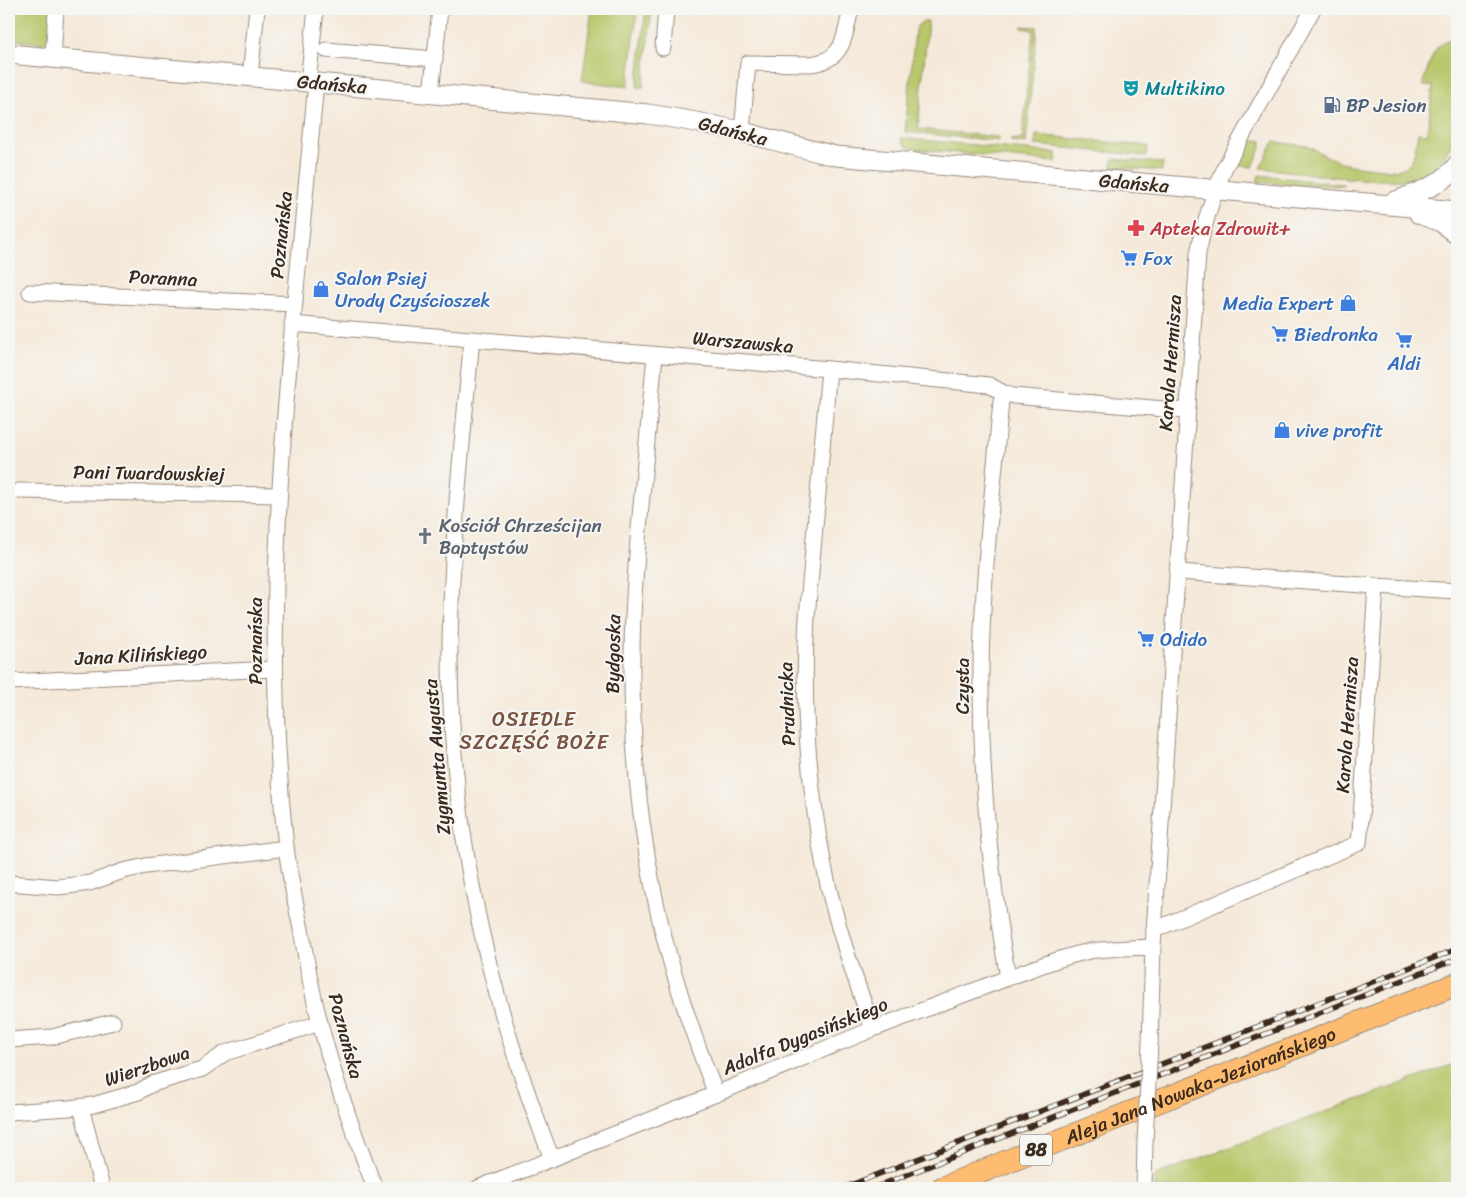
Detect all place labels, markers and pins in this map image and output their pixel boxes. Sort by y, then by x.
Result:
place label: Multikino [1145,72,1225,105]
theatre icon: Multikino [1121,78,1141,98]
place label: BP Jesion [1346,89,1426,122]
fuel station icon: BP Jesion [1322,95,1342,115]
place label: Apteka Zdrowit+ [1149,212,1291,245]
pharmacy icon: Apteka Zdrowit+ [1126,218,1146,238]
place label: Fox [1143,242,1173,275]
supermarket icon: Fox [1119,248,1139,268]
place label: Salon Psiej Urody Czyścioszek [335,262,491,317]
shop icon: Salon Psiej Urody Czyścioszek [311,279,331,299]
place label: Media Expert [1223,287,1334,320]
shop icon: Media Expert [1338,293,1358,313]
place label: Biedronka [1294,318,1379,351]
supermarket icon: Biedronka [1270,324,1290,344]
supermarket icon: Aldi [1394,330,1414,350]
place label: Aldi [1386,347,1421,380]
place label: vive profit [1296,414,1383,447]
shop icon: vive profit [1272,420,1292,440]
place label: Kościół Chrześcijan Baptystów [439,509,602,564]
church icon: Kościół Chrześcijan Baptystów [415,526,435,546]
place label: Odido [1160,623,1208,656]
supermarket icon: Odido [1136,629,1156,649]

